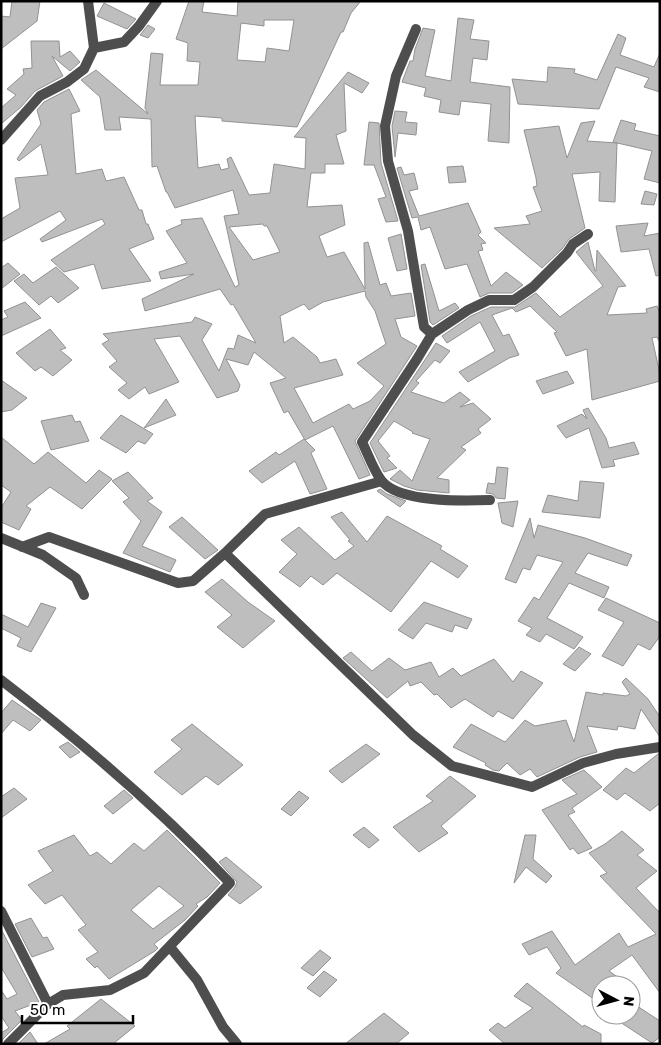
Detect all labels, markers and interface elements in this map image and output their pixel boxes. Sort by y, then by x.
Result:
north arrow [591,975,641,1025]
scale bar [22,992,134,1024]
text: N [619,995,637,1007]
text: 50 m [30,1001,65,1019]

